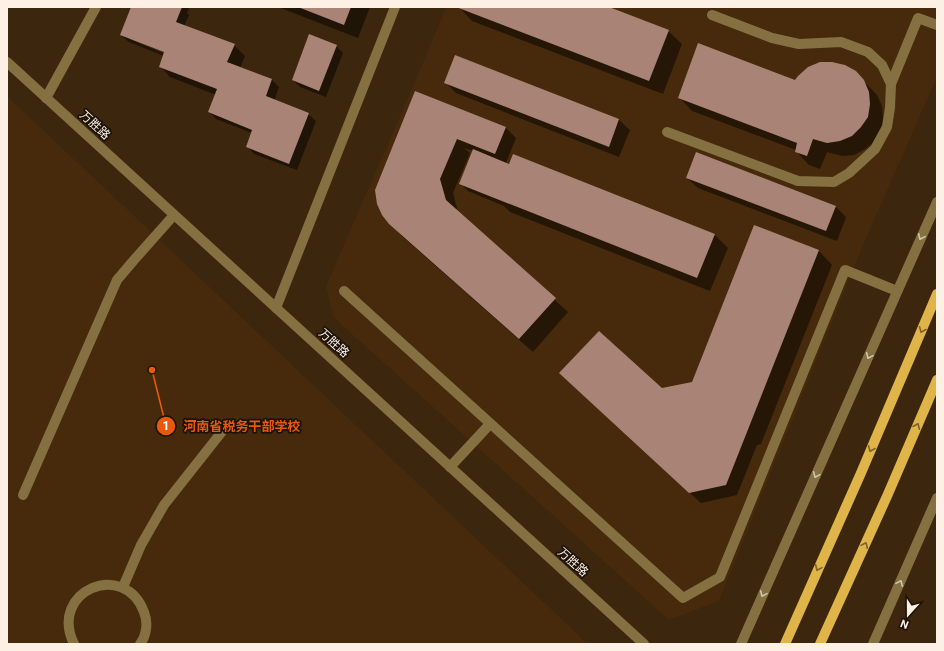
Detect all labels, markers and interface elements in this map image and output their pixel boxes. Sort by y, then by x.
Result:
street label: 万胜路 [77,108,113,142]
one-way arrow [918,233,926,241]
street label: 万胜路 [316,326,352,360]
one-way arrow [918,326,926,333]
one-way arrow [865,353,873,360]
callout: 河南省税务干部学校 [156,414,309,439]
text: 1 [163,419,169,433]
text: 河南省税务干部学校 [183,419,301,434]
one-way arrow [912,422,920,430]
one-way arrow [868,445,876,453]
one-way arrow [813,471,821,478]
one-way arrow [860,541,868,549]
street label: 万胜路 [555,545,591,579]
one-way arrow [815,565,823,572]
one-way arrow [895,579,903,587]
one-way arrow [760,589,768,597]
north arrow [888,595,928,635]
text: N [898,616,911,631]

